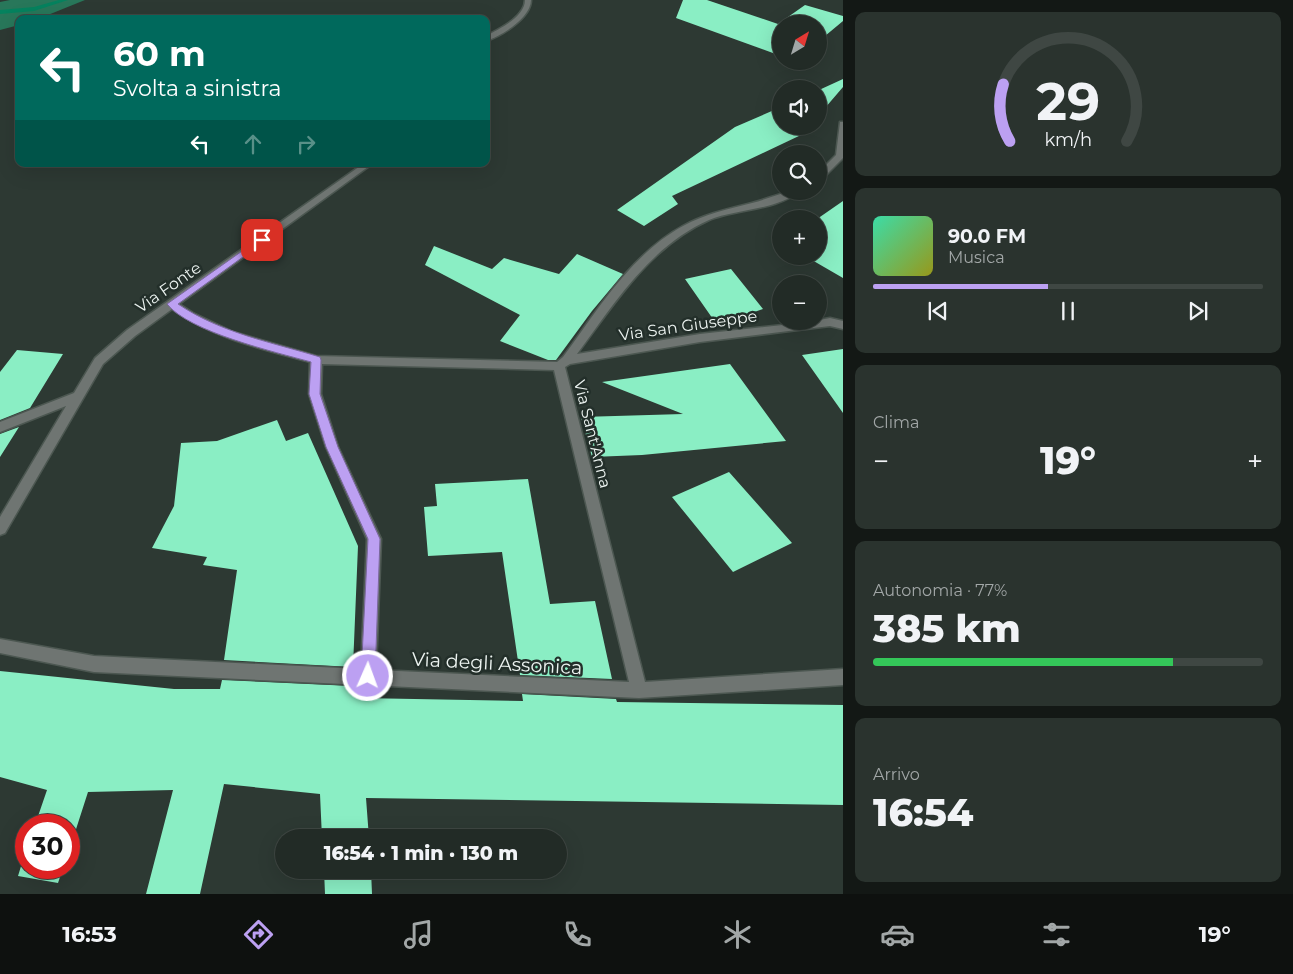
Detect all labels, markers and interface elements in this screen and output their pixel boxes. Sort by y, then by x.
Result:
north arrow [772,15,828,70]
map controls [772,15,827,330]
text: 60 m [113,32,206,75]
icon: left [30,35,95,100]
text: 29 [1036,70,1100,133]
text: Svolta a sinistra [113,75,281,102]
button: sound [772,80,827,135]
text: km/h [1044,129,1092,150]
icon: left [186,130,214,158]
icon: ahead [239,130,267,158]
icon: right [292,130,320,158]
button: search [772,145,827,200]
button: + [772,210,827,265]
pin [241,219,283,261]
text: 90.0 FM [948,225,1026,248]
icon: arrive [248,226,276,254]
text: Musica [948,248,1005,267]
street label: Via Fonte [132,258,205,317]
button: − [772,275,827,330]
icon: previous [924,297,952,325]
icon: pause [1054,297,1082,325]
icon: next [1184,297,1212,325]
street label: Via San Giuseppe [618,306,758,345]
street label: Via Sant'Anna [570,378,615,490]
text: Clima [873,413,919,432]
text: 19° [1040,437,1096,484]
text: − [873,444,889,478]
text: + [1247,444,1263,478]
text: Autonomia · 77% [873,581,1007,600]
text: 385 km [873,605,1021,652]
street label: Via degli Assonica [411,648,583,679]
position arrow [341,649,393,701]
text: Arrivo [873,765,920,784]
text: 16:54 [873,789,973,836]
speed limit sign: 30 [15,814,80,879]
text: 16:54 · 1 min · 130 m [324,842,518,865]
icon: directions [241,917,276,952]
icon: music [401,917,436,952]
icon: phone [560,917,595,952]
icon: climate [720,917,755,952]
icon: car [880,917,915,952]
icon: filters [1039,917,1074,952]
text: 16:53 [62,921,117,948]
text: 19° [1199,921,1231,948]

